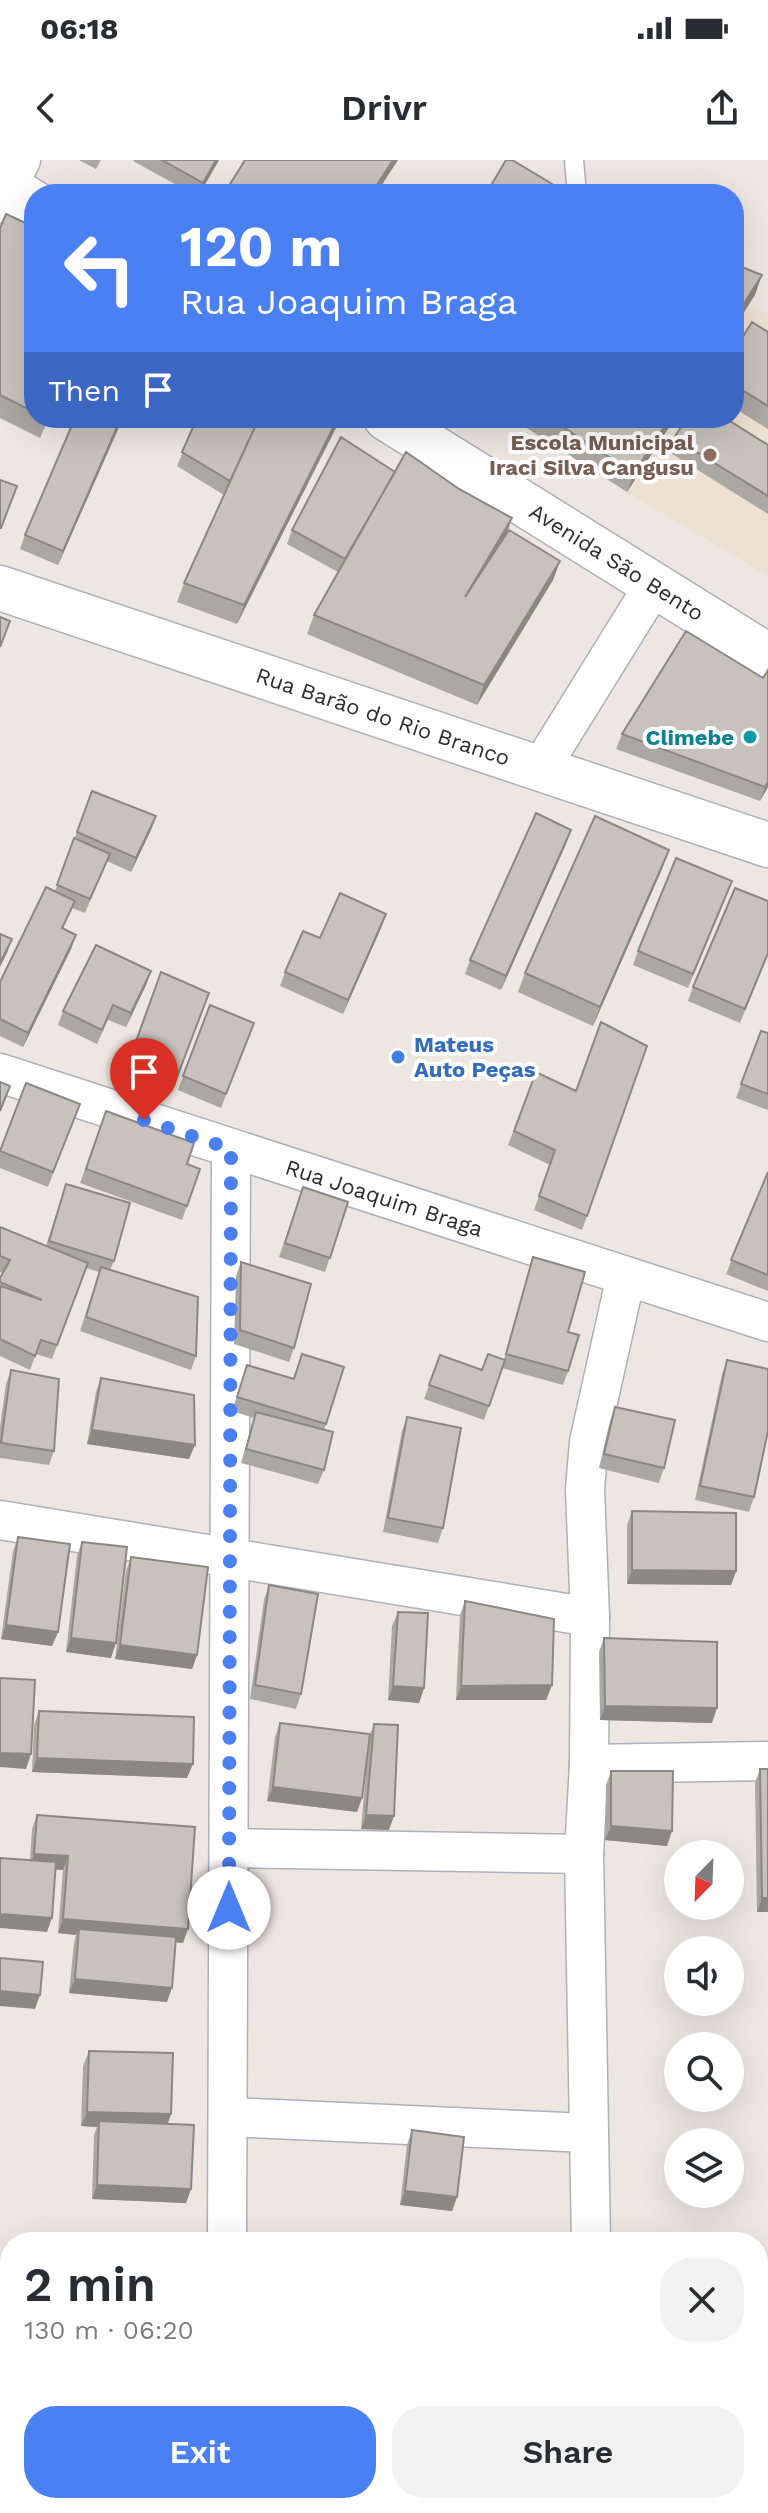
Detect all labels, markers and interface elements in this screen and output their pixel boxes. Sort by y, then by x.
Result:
text: 06:18 [40,11,119,46]
icon: back [24,86,68,130]
icon: share [700,86,744,130]
text: Drivr [341,87,427,129]
text: 120 m [180,214,342,280]
icon: left [48,216,152,320]
text: Rua Joaquim Braga [180,281,517,323]
icon: arrive [136,368,180,412]
text: Then [48,373,120,408]
place label: Escola Municipal Iraci Silva Cangusu [489,430,695,480]
marker: Escola Municipal Iraci Silva Cangusu [701,446,719,464]
street label: Avenida São Bento [525,498,709,626]
street label: Rua Barão do Rio Branco [253,662,513,770]
place label: Climebe [645,725,734,750]
marker: Climebe [741,728,759,746]
place label: Mateus Auto Peças [414,1032,536,1082]
pin [110,1038,178,1120]
marker: Mateus Auto Peças [389,1048,407,1066]
icon: arrive [122,1050,166,1094]
street label: Rua Joaquim Braga [282,1154,486,1241]
north arrow [664,1840,744,1920]
map controls [664,1840,744,2208]
position arrow [187,1866,271,1950]
button: sound [664,1936,744,2016]
button: search [664,2032,744,2112]
button: layers [664,2128,744,2208]
text: 2 min [24,2256,156,2313]
button: close [660,2258,744,2342]
text: 130 m · 06:20 [24,2315,194,2345]
button: Exit [24,2406,376,2498]
button: Share [392,2406,744,2498]

